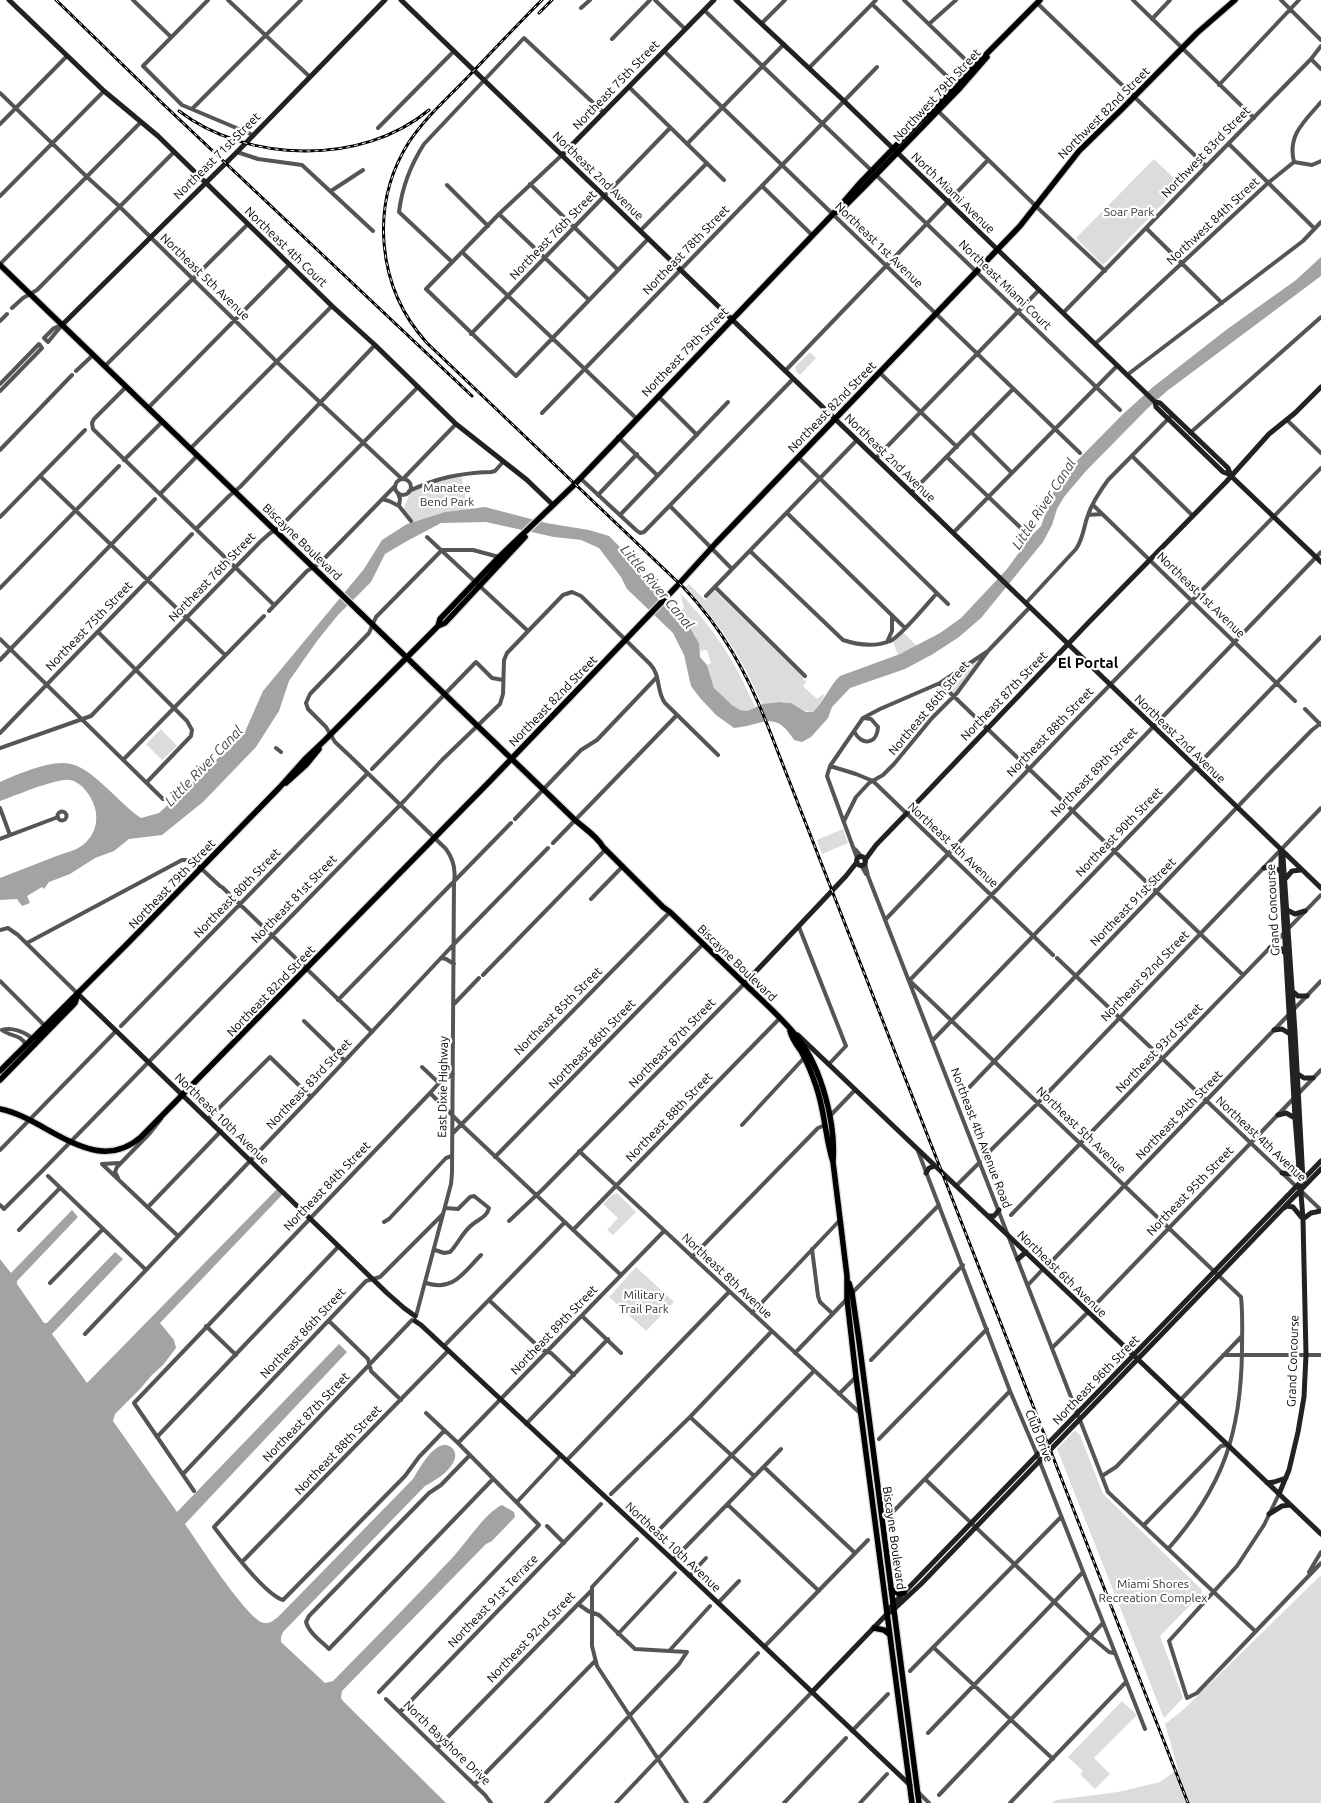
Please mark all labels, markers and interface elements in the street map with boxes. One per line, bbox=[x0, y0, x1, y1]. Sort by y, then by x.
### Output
street label: Northeast 75th Street bbox=[570, 37, 662, 133]
street label: Northwest 79th Street bbox=[890, 46, 984, 144]
street label: Northwest 82nd Street bbox=[1055, 64, 1153, 162]
street label: Northwest 83rd Street bbox=[1159, 103, 1253, 201]
street label: Northeast 71st Street bbox=[171, 110, 263, 202]
street label: Northeast 2nd Avenue bbox=[549, 129, 647, 223]
street label: North Miami Avenue bbox=[908, 149, 998, 237]
street label: Northwest 84th Street bbox=[1164, 174, 1262, 268]
street label: Northeast 76th Street bbox=[507, 187, 599, 283]
street label: Northeast 1st Avenue bbox=[832, 199, 926, 291]
street label: Northeast 78th Street bbox=[640, 202, 732, 298]
street label: Northeast 4th Court bbox=[242, 204, 330, 290]
park label: Soar Park bbox=[1104, 205, 1154, 219]
street label: Northeast 5th Avenue bbox=[157, 231, 253, 323]
street label: Northeast Miami Court bbox=[956, 237, 1054, 333]
street label: Northeast 79th Street bbox=[639, 304, 731, 400]
street label: Northeast 82nd Street bbox=[785, 359, 879, 455]
street label: Northeast 2nd Avenue bbox=[841, 411, 939, 505]
water label: Little River Canal bbox=[1008, 455, 1080, 553]
park label: Manatee Bend Park bbox=[420, 481, 474, 509]
street label: Biscayne Boulevard bbox=[259, 501, 345, 583]
street label: Northeast 76th Street bbox=[166, 529, 258, 625]
water label: Little River Canal bbox=[617, 541, 697, 633]
street label: Northeast 1st Avenue bbox=[1154, 549, 1248, 641]
street label: Northeast 75th Street bbox=[43, 578, 135, 674]
street label: Northeast 87th Street bbox=[958, 648, 1050, 744]
street label: Northeast 82nd Street bbox=[506, 653, 600, 749]
district label: El Portal bbox=[1058, 654, 1118, 672]
street label: Northeast 86th Street bbox=[885, 658, 973, 758]
street label: Northeast 88th Street bbox=[1004, 684, 1096, 780]
street label: Northeast 2nd Avenue bbox=[1131, 692, 1229, 786]
water label: Little River Canal bbox=[161, 722, 247, 810]
street label: Northeast 89th Street bbox=[1048, 724, 1140, 820]
street label: Northeast 90th Street bbox=[1073, 784, 1165, 880]
street label: Northeast 4th Avenue bbox=[905, 799, 1001, 891]
street label: Northeast 79th Street bbox=[126, 836, 218, 932]
street label: Northeast 80th Street bbox=[191, 845, 283, 941]
street label: Northeast 81st Street bbox=[248, 852, 340, 946]
street label: Northeast 91st Street bbox=[1087, 855, 1179, 949]
street label: Grand Concourse bbox=[1263, 864, 1283, 956]
street label: Biscayne Boulevard bbox=[694, 922, 780, 1004]
street label: Northeast 92nd Street bbox=[1098, 928, 1192, 1024]
street label: Northeast 82nd Street bbox=[224, 943, 318, 1039]
street label: Northeast 85th Street bbox=[511, 964, 605, 1058]
street label: Northeast 87th Street bbox=[626, 995, 718, 1091]
street label: Northeast 86th Street bbox=[546, 996, 638, 1092]
street label: Northeast 93rd Street bbox=[1113, 1000, 1205, 1096]
street label: Northeast 83rd Street bbox=[263, 1036, 355, 1132]
street label: East Dixie Highway bbox=[435, 1036, 451, 1138]
street label: Northeast 4th Avenue Road bbox=[948, 1066, 1014, 1210]
street label: Northeast 94th Street bbox=[1133, 1067, 1225, 1163]
street label: Northeast 88th Street bbox=[623, 1069, 715, 1165]
street label: Northeast 10th Avenue bbox=[172, 1070, 272, 1168]
street label: Northeast 5th Avenue bbox=[1033, 1084, 1129, 1176]
street label: Northeast 4th Avenue bbox=[1213, 1093, 1309, 1185]
street label: Northeast 84th Street bbox=[281, 1138, 373, 1234]
street label: Northeast 95th Street bbox=[1144, 1143, 1236, 1239]
street label: Northeast 6th Avenue bbox=[1014, 1228, 1110, 1320]
street label: Northeast 8th Avenue bbox=[679, 1230, 775, 1322]
street label: Northeast 89th Street bbox=[508, 1282, 600, 1378]
street label: Northeast 86th Street bbox=[257, 1285, 349, 1381]
park label: Military Trail Park bbox=[619, 1288, 669, 1316]
street label: Grand Concourse bbox=[1284, 1315, 1302, 1407]
street label: Northeast 96th Street bbox=[1050, 1332, 1142, 1428]
street label: Northeast 87th Street bbox=[260, 1369, 352, 1465]
street label: Northeast 88th Street bbox=[292, 1402, 384, 1498]
street label: Club Drive bbox=[1022, 1408, 1056, 1464]
street label: Biscayne Boulevard bbox=[880, 1485, 908, 1591]
street label: Northeast 10th Avenue bbox=[622, 1499, 724, 1595]
street label: Northeast 91st Terrace bbox=[445, 1552, 541, 1650]
park label: Miami Shores Recreation Complex bbox=[1099, 1577, 1207, 1605]
street label: Northeast 92nd Street bbox=[484, 1589, 578, 1685]
street label: North Bayshore Drive bbox=[401, 1698, 493, 1788]

